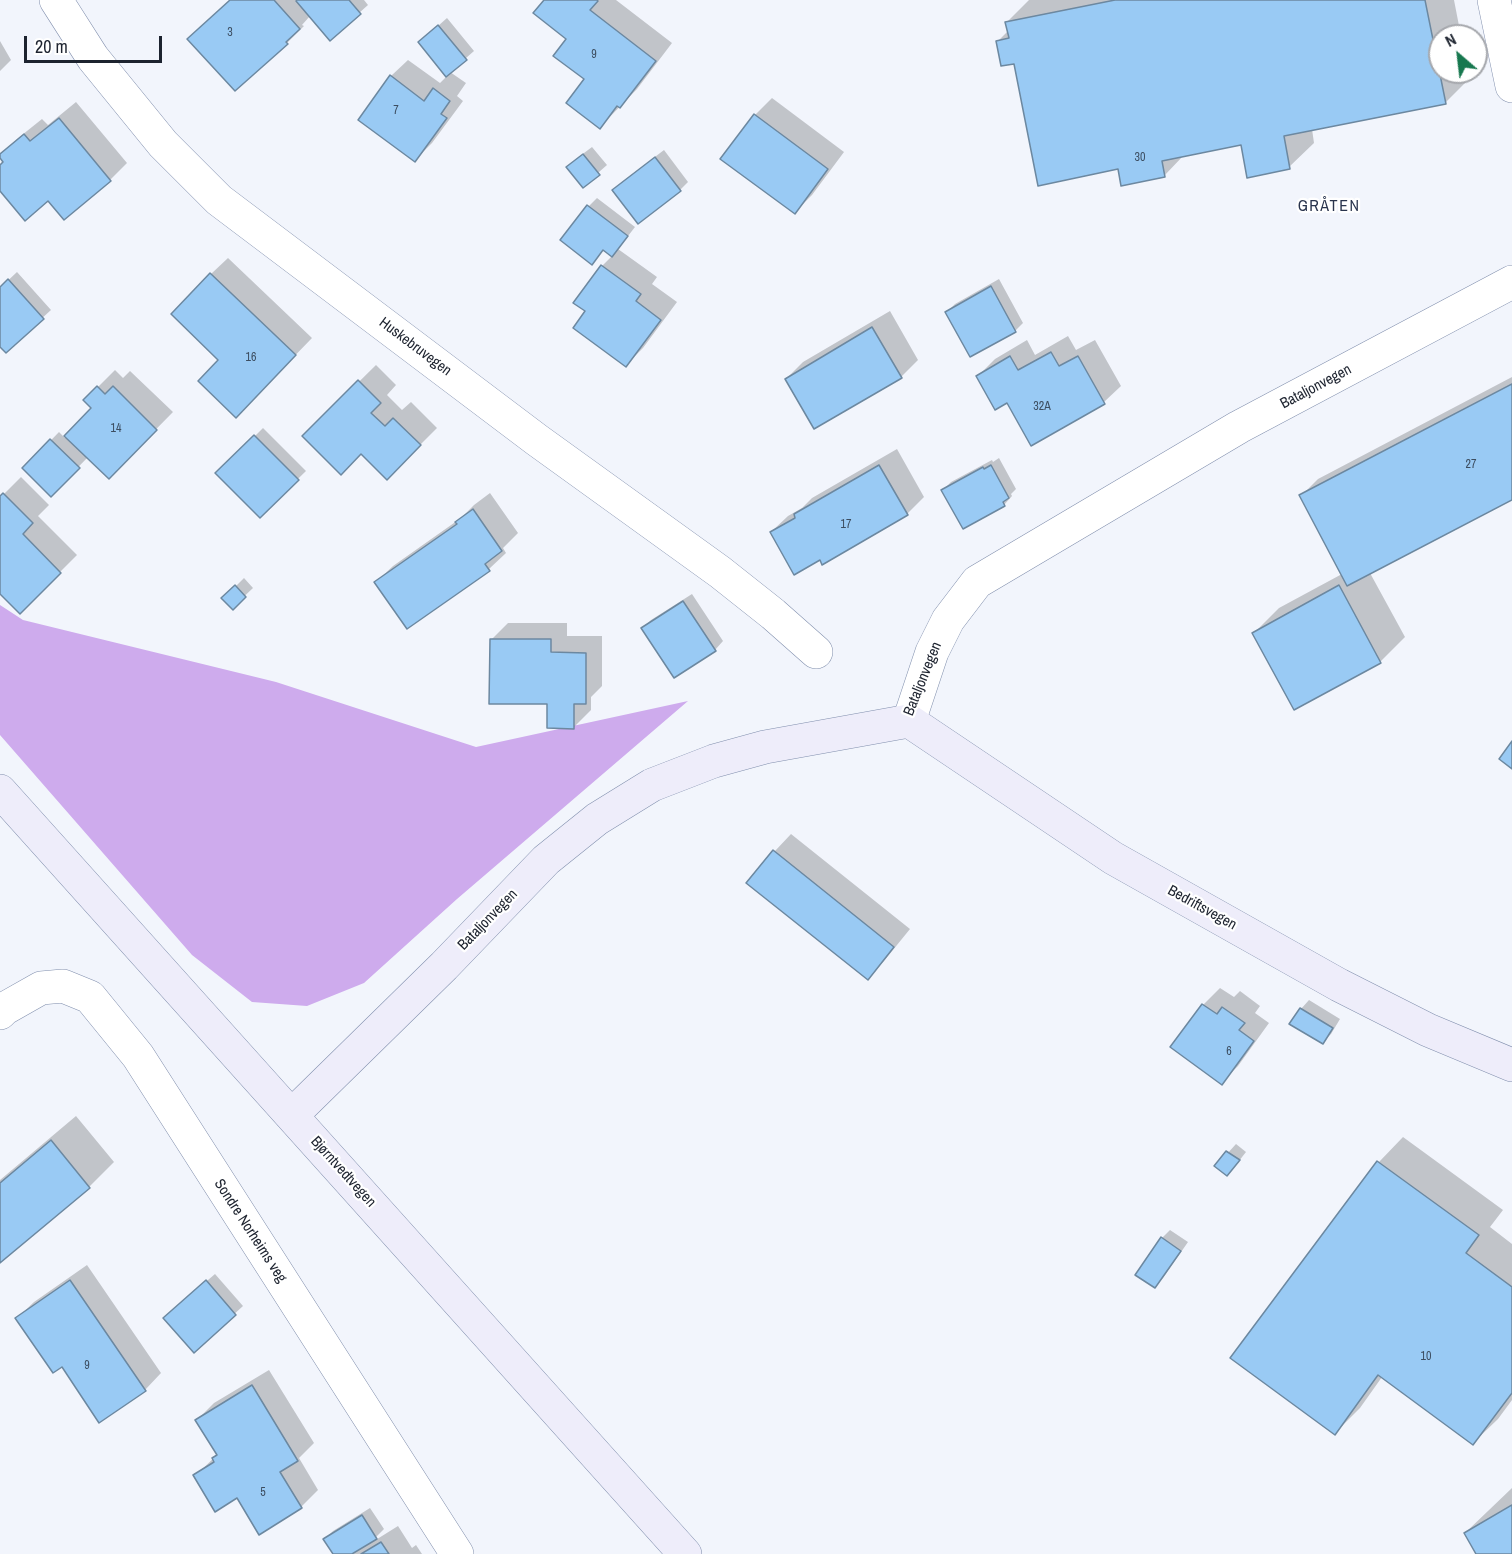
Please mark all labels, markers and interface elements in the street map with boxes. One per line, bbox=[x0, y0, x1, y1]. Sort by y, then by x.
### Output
scale bar bbox=[27, 24, 165, 62]
north arrow bbox=[1428, 24, 1488, 84]
house number: 3 bbox=[227, 26, 233, 40]
text: N bbox=[1441, 28, 1460, 52]
text: 20 m bbox=[35, 34, 68, 59]
house number: 9 bbox=[591, 48, 597, 62]
house number: 7 bbox=[393, 104, 399, 118]
house number: 30 bbox=[1135, 151, 1145, 165]
district label: GRÅTEN bbox=[1298, 197, 1360, 217]
street label: Huskebruvegen bbox=[375, 314, 455, 380]
house number: 16 bbox=[246, 351, 256, 365]
street label: Bataljonvegen bbox=[1277, 361, 1355, 413]
house number: 32A bbox=[1033, 400, 1051, 414]
house number: 14 bbox=[111, 422, 121, 436]
house number: 27 bbox=[1466, 458, 1476, 472]
house number: 17 bbox=[841, 518, 851, 532]
street label: Bataljonvegen bbox=[900, 639, 946, 719]
street label: Bedriftsvegen bbox=[1164, 882, 1240, 934]
street label: Bataljonvegen bbox=[454, 886, 522, 954]
house number: 6 bbox=[1226, 1045, 1232, 1059]
street label: Bjørntvedtvegen bbox=[307, 1133, 379, 1211]
street label: Sondre Norheims veg bbox=[210, 1176, 290, 1286]
house number: 10 bbox=[1421, 1350, 1431, 1364]
house number: 9 bbox=[84, 1359, 90, 1373]
house number: 5 bbox=[260, 1486, 266, 1500]

